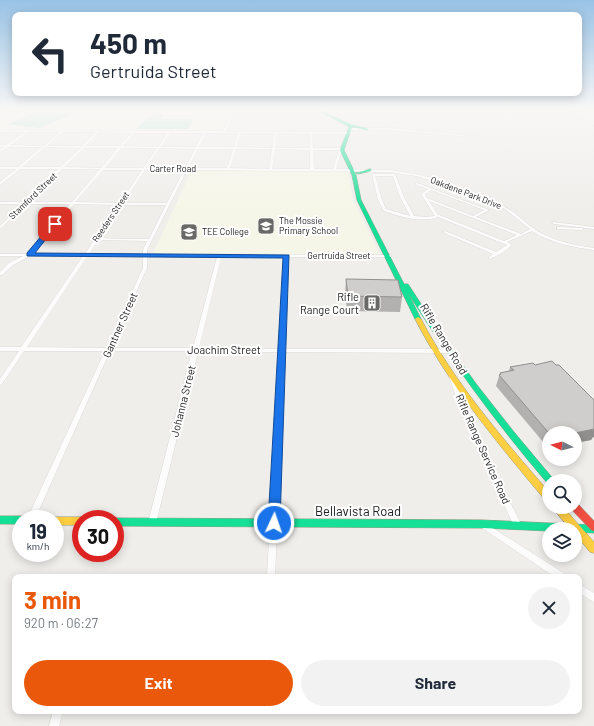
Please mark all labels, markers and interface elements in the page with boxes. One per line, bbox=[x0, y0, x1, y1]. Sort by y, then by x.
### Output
text: 450 m bbox=[90, 26, 167, 60]
icon: left bbox=[24, 28, 76, 80]
text: Gertruida Street bbox=[90, 60, 217, 82]
street label: Carter Road bbox=[150, 163, 196, 174]
street label: Stamford Street bbox=[6, 170, 59, 221]
street label: Oakdene Park Drive bbox=[429, 174, 503, 211]
street label: Reeders Street bbox=[90, 189, 132, 244]
pin bbox=[38, 207, 72, 241]
icon: arrive bbox=[44, 213, 66, 235]
place label: The Mossie Primary School bbox=[279, 215, 338, 236]
school or university icon: The Mossie Primary School bbox=[256, 216, 276, 236]
school or university icon: TEE College bbox=[179, 222, 199, 242]
place label: TEE College bbox=[202, 226, 249, 237]
street label: Gertruida Street bbox=[307, 250, 371, 261]
street label: Gantner Street bbox=[99, 290, 140, 359]
place label: Rifle Range Court bbox=[300, 290, 359, 316]
building icon: Rifle Range Court bbox=[362, 293, 382, 313]
street label: Rifle Range Road bbox=[418, 301, 471, 377]
street label: Joachim Street bbox=[187, 343, 261, 356]
street label: Johanna Street bbox=[167, 364, 198, 438]
street label: Rifle Range Service Road bbox=[453, 392, 514, 506]
north arrow bbox=[542, 426, 582, 466]
map controls bbox=[542, 426, 582, 562]
button: search bbox=[542, 474, 582, 514]
position arrow bbox=[253, 502, 295, 544]
street label: Bellavista Road bbox=[315, 503, 401, 519]
speed limit sign: 30 bbox=[72, 510, 124, 562]
text: 19 bbox=[29, 519, 47, 543]
button: layers bbox=[542, 522, 582, 562]
text: km/h bbox=[27, 540, 49, 552]
text: 3 min bbox=[24, 585, 81, 614]
button: close bbox=[528, 587, 570, 629]
text: 920 m · 06:27 bbox=[24, 615, 98, 631]
button: Exit bbox=[24, 660, 293, 706]
button: Share bbox=[301, 660, 570, 706]

